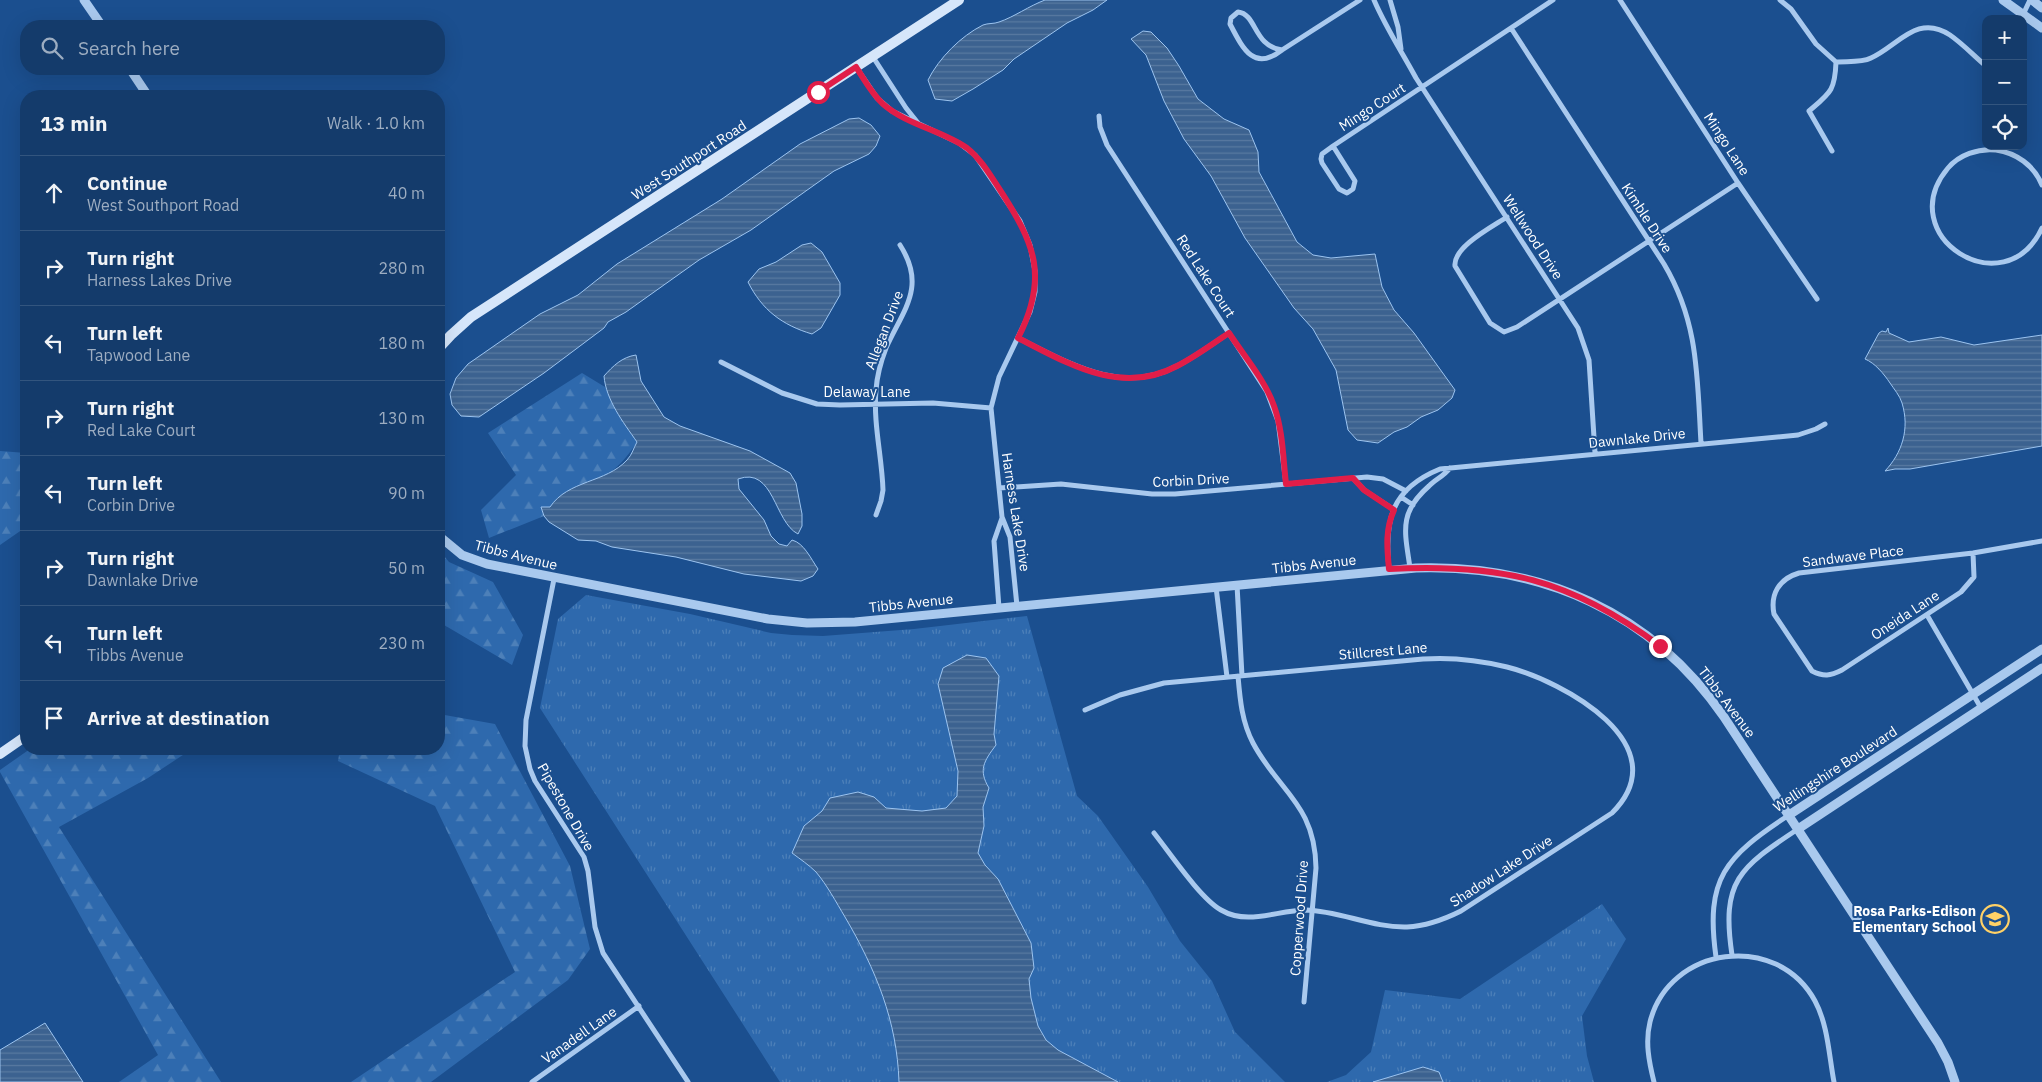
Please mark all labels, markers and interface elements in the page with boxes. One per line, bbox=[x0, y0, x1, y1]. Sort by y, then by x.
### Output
map controls bbox=[1982, 15, 2027, 150]
button: + bbox=[1982, 15, 2027, 60]
search box bbox=[20, 20, 445, 75]
icon: search bbox=[38, 34, 66, 62]
text: Search here bbox=[78, 36, 180, 60]
button: − bbox=[1982, 60, 2027, 105]
street label: Mingo Court bbox=[1335, 79, 1409, 135]
route start bbox=[807, 81, 830, 104]
button: locate bbox=[1982, 105, 2027, 150]
text: 13 min bbox=[40, 109, 107, 137]
street label: Mingo Lane bbox=[1700, 109, 1754, 179]
text: Walk · 1.0 km bbox=[327, 113, 425, 133]
street label: West Southport Road bbox=[628, 116, 750, 204]
text: Continue bbox=[87, 171, 167, 195]
icon: ahead bbox=[40, 179, 68, 207]
street label: Kimble Drive bbox=[1618, 180, 1677, 257]
text: 40 m bbox=[388, 183, 425, 203]
street label: Wellwood Drive bbox=[1499, 191, 1567, 283]
text: West Southport Road bbox=[87, 195, 239, 215]
street label: Red Lake Court bbox=[1173, 231, 1239, 321]
text: Turn right bbox=[87, 246, 174, 270]
icon: right bbox=[40, 254, 68, 282]
text: 280 m bbox=[378, 258, 425, 278]
text: Harness Lakes Drive bbox=[87, 270, 232, 290]
street label: Allegan Drive bbox=[861, 288, 907, 372]
text: Turn left bbox=[87, 321, 163, 345]
icon: left bbox=[40, 329, 68, 357]
text: 180 m bbox=[378, 333, 425, 353]
text: Tapwood Lane bbox=[87, 345, 190, 365]
street label: Delaway Lane bbox=[824, 383, 911, 401]
text: Turn right bbox=[87, 396, 174, 420]
icon: right bbox=[40, 404, 68, 432]
text: 130 m bbox=[378, 408, 425, 428]
text: Red Lake Court bbox=[87, 420, 196, 440]
street label: Dawnlake Drive bbox=[1588, 424, 1687, 452]
street label: Harness Lake Drive bbox=[998, 451, 1034, 573]
street label: Corbin Drive bbox=[1152, 469, 1230, 491]
text: Turn left bbox=[87, 471, 163, 495]
icon: left bbox=[40, 479, 68, 507]
text: 90 m bbox=[388, 483, 425, 503]
text: Corbin Drive bbox=[87, 495, 175, 515]
street label: Tibbs Avenue bbox=[473, 536, 560, 574]
street label: Sandwave Place bbox=[1801, 541, 1905, 571]
text: Turn right bbox=[87, 546, 174, 570]
street label: Tibbs Avenue bbox=[1271, 551, 1357, 577]
icon: right bbox=[40, 554, 68, 582]
text: 50 m bbox=[388, 558, 425, 578]
text: Dawnlake Drive bbox=[87, 570, 198, 590]
street label: Oneida Lane bbox=[1867, 586, 1943, 644]
street label: Tibbs Avenue bbox=[868, 590, 954, 616]
text: Turn left bbox=[87, 621, 163, 645]
icon: left bbox=[40, 629, 68, 657]
text: 230 m bbox=[378, 633, 425, 653]
route end bbox=[1649, 635, 1672, 658]
street label: Stillcrest Lane bbox=[1338, 638, 1428, 664]
text: Tibbs Avenue bbox=[87, 645, 184, 665]
street label: Tibbs Avenue bbox=[1694, 663, 1760, 741]
icon: arrive bbox=[40, 704, 68, 732]
text: Arrive at destination bbox=[87, 706, 270, 730]
street label: Wellingshire Boulevard bbox=[1770, 722, 1900, 816]
street label: Pipestone Drive bbox=[534, 760, 599, 854]
street label: Shadow Lake Drive bbox=[1446, 831, 1556, 911]
street label: Copperwood Drive bbox=[1286, 859, 1312, 976]
place label: Rosa Parks-Edison Elementary School bbox=[1852, 902, 1976, 936]
school or university icon: Rosa Parks-Edison Elementary School bbox=[1980, 904, 2010, 934]
street label: Vanadell Lane bbox=[538, 1002, 620, 1068]

